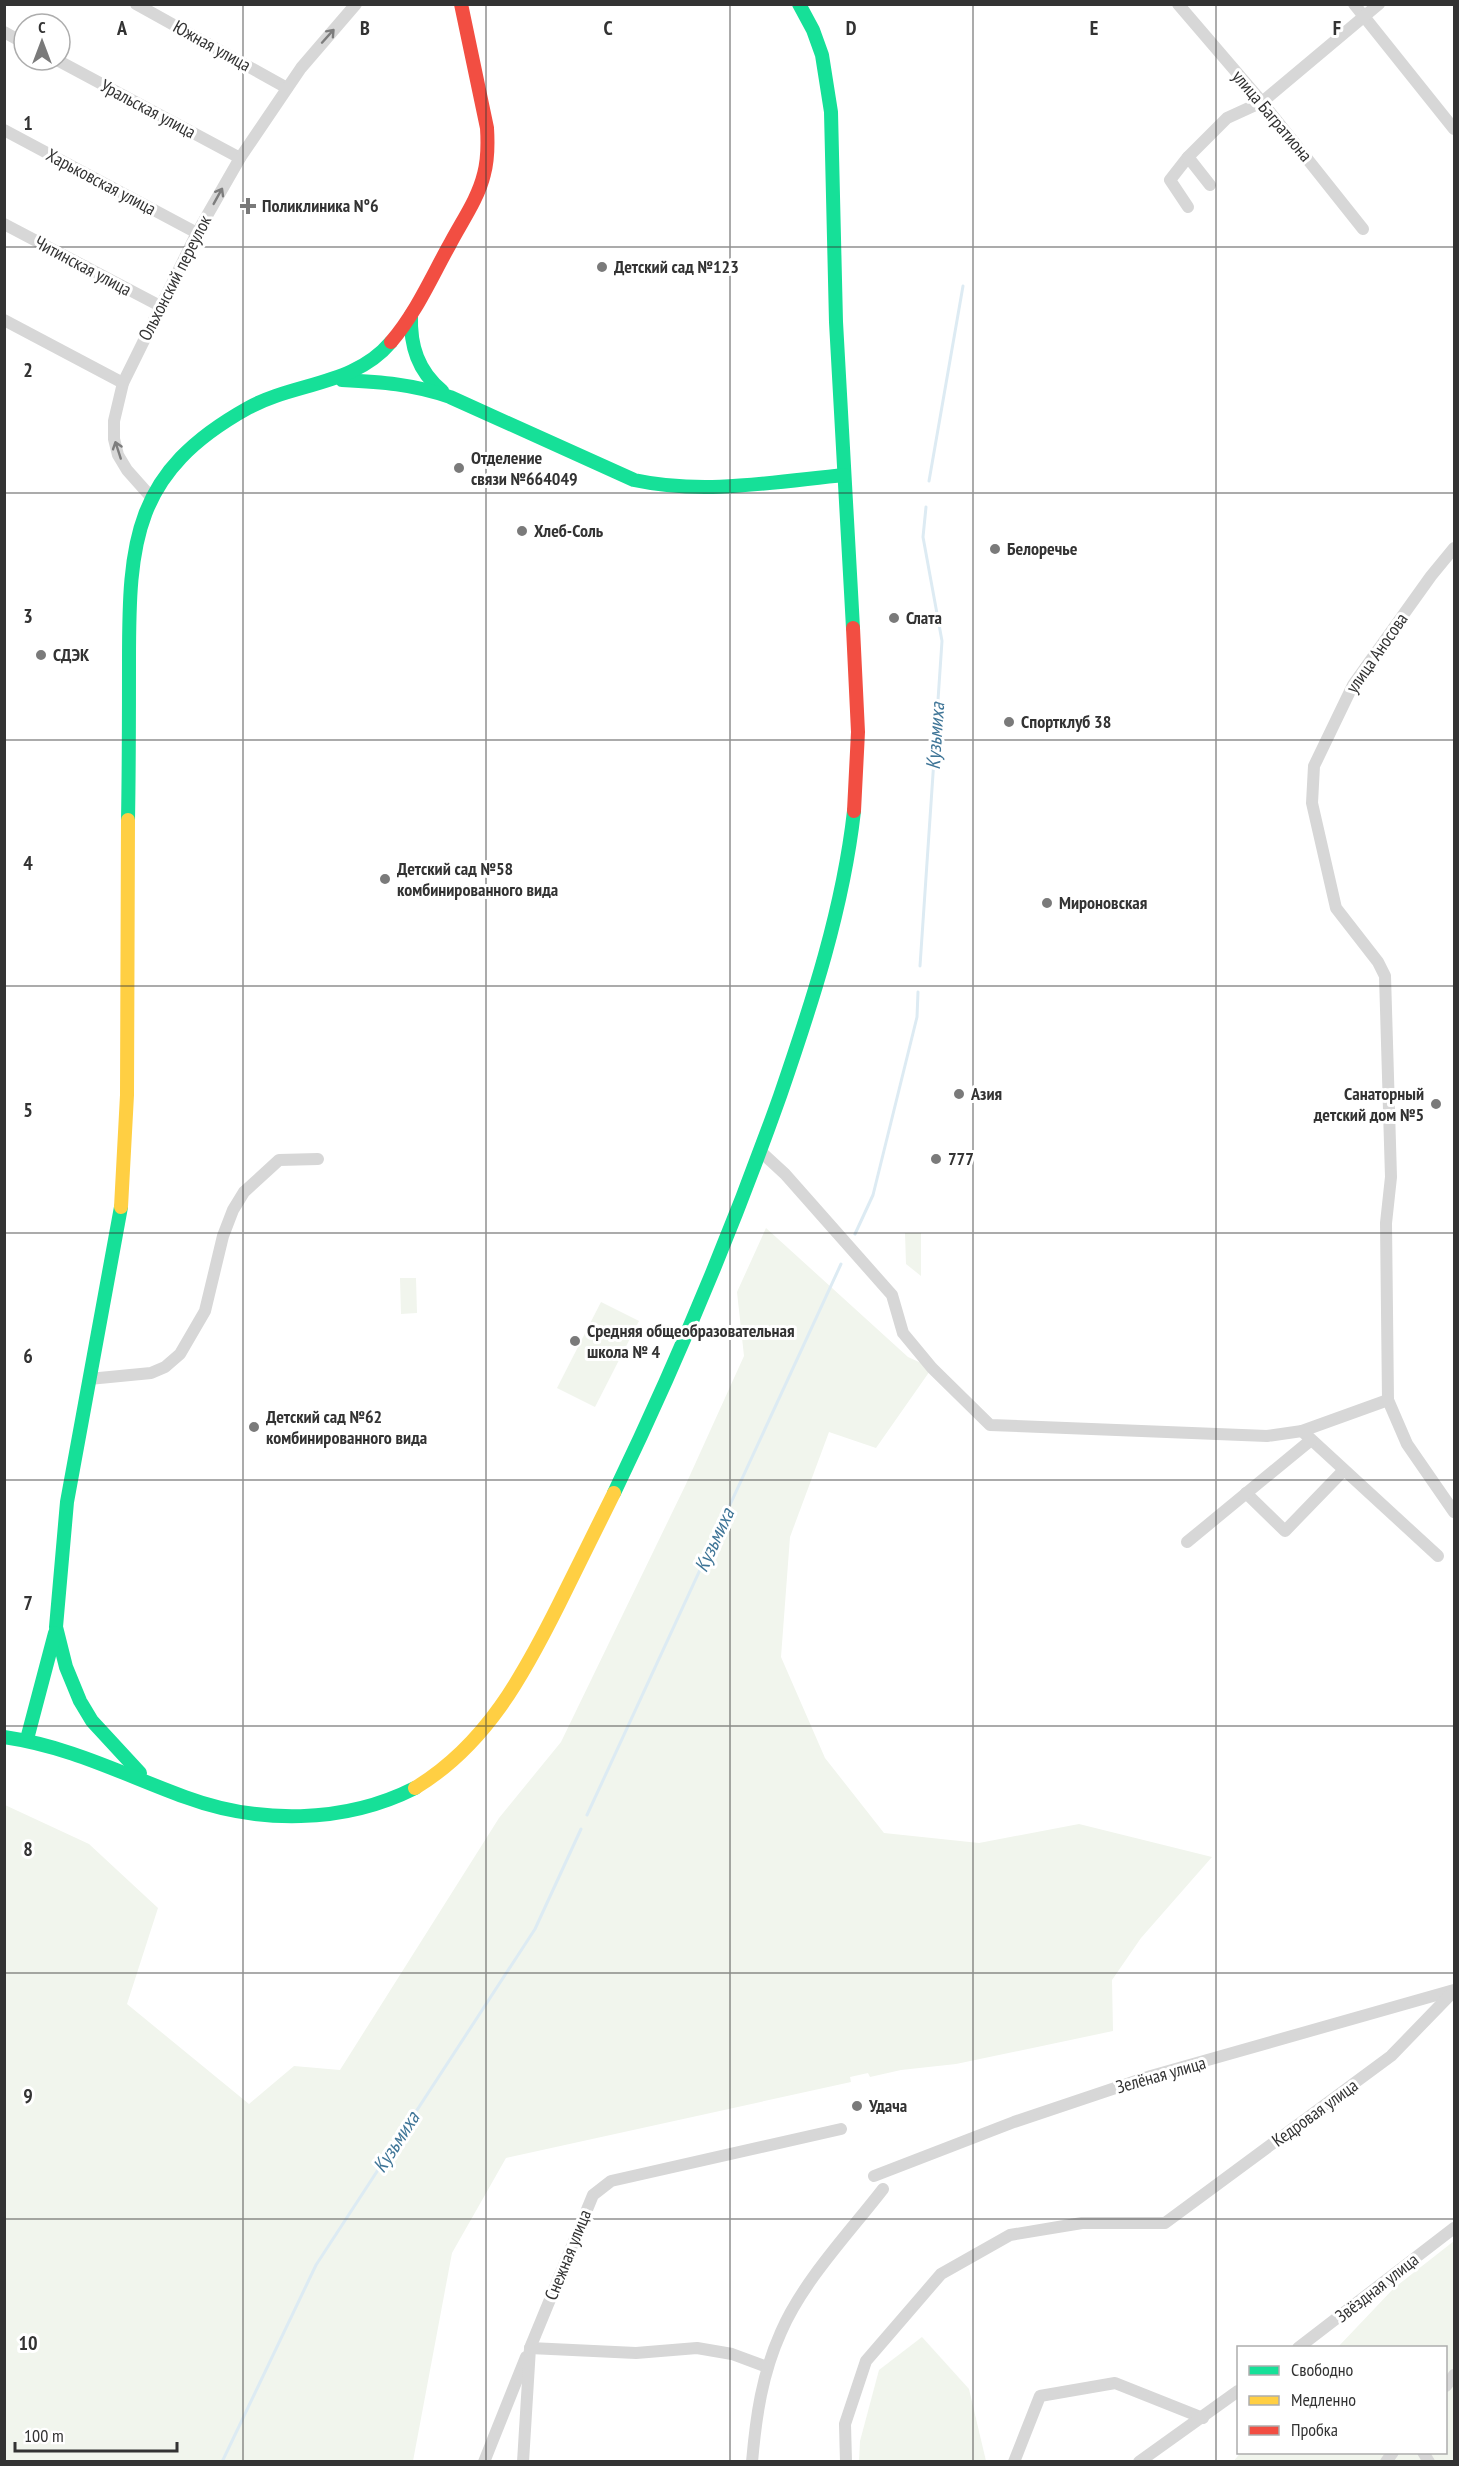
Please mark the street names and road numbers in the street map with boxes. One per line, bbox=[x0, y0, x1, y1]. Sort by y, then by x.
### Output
street label: Южная улица bbox=[169, 15, 255, 76]
street label: улица Багратиона bbox=[1227, 65, 1317, 166]
street label: Уральская улица bbox=[97, 74, 200, 143]
street label: Харьковская улица bbox=[42, 143, 160, 220]
street label: Ольхонский переулок bbox=[133, 211, 216, 344]
street label: Читинская улица bbox=[31, 230, 136, 301]
street label: улица Аносова bbox=[1341, 608, 1413, 697]
street label: Зелёная улица bbox=[1113, 2051, 1208, 2098]
street label: Кедровая улица bbox=[1267, 2074, 1362, 2152]
street label: Снежная улица bbox=[539, 2206, 596, 2303]
street label: Звёздная улица bbox=[1330, 2248, 1423, 2327]

